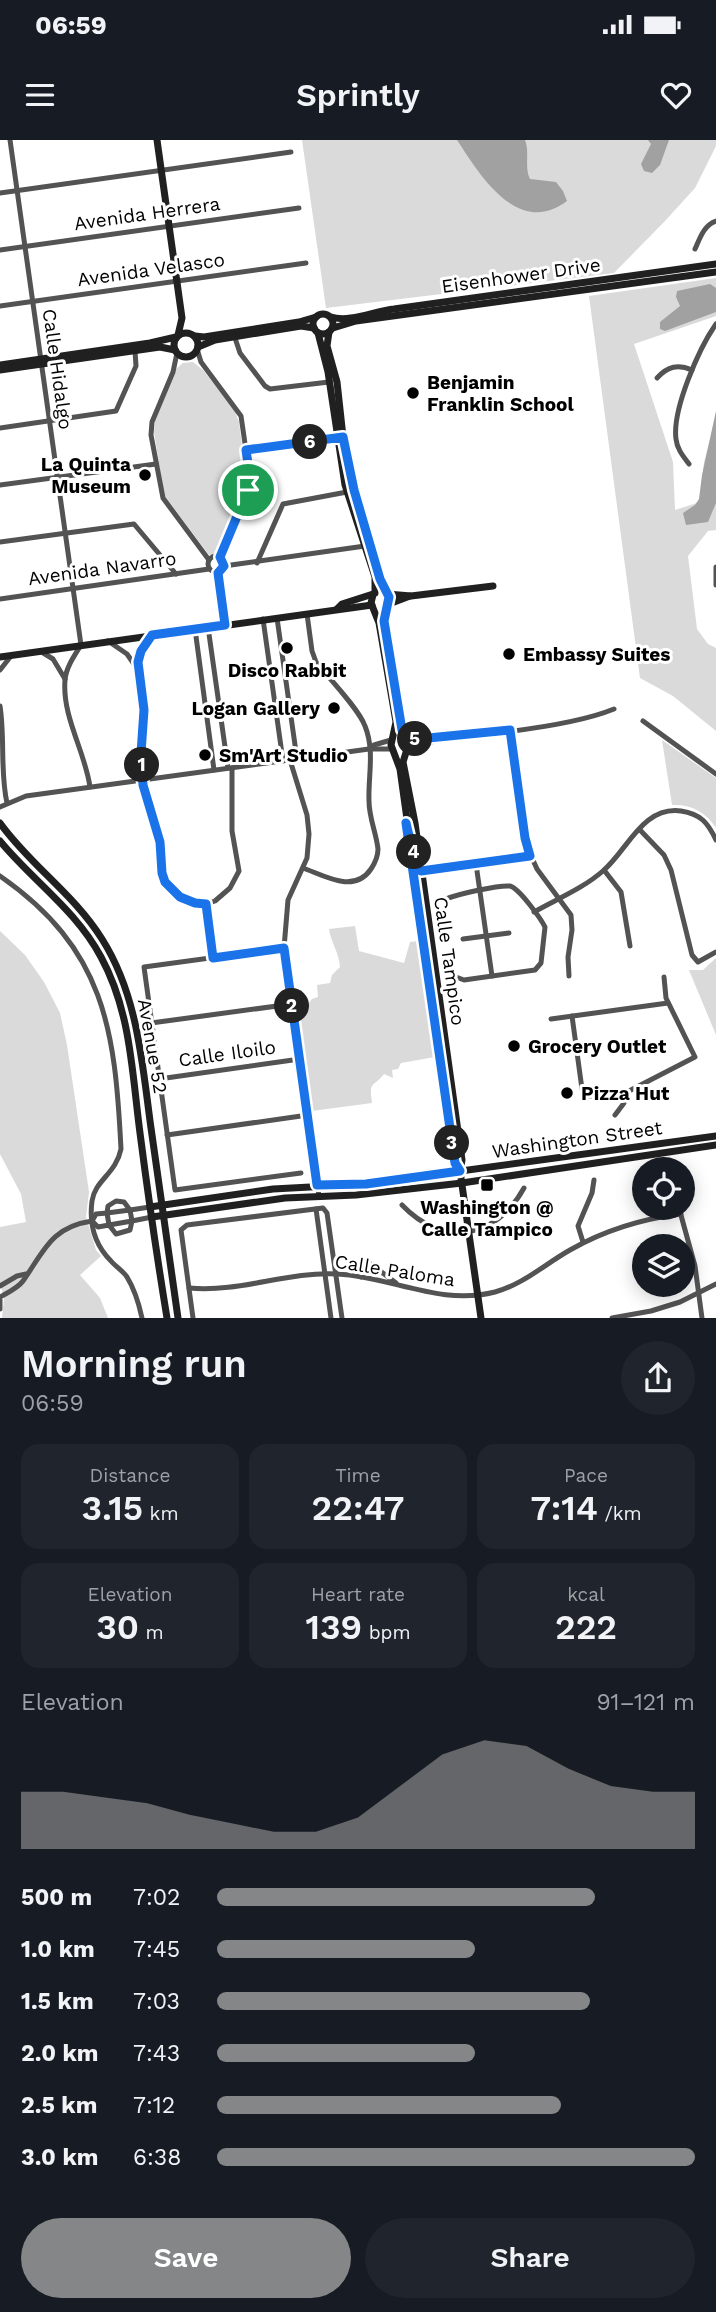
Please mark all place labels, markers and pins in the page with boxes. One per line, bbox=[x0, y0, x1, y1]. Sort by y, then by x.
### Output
place label: Benjamin Franklin School bbox=[427, 371, 575, 416]
marker: Benjamin Franklin School bbox=[405, 385, 421, 401]
pin: 6 bbox=[292, 424, 328, 460]
place label: La Quinta Museum bbox=[41, 453, 131, 498]
pin bbox=[218, 460, 278, 520]
marker: La Quinta Museum bbox=[137, 467, 153, 483]
marker: Disco Rabbit bbox=[279, 640, 295, 656]
place label: Embassy Suites bbox=[523, 643, 670, 666]
marker: Embassy Suites bbox=[501, 646, 517, 662]
place label: Disco Rabbit bbox=[228, 659, 347, 682]
place label: Logan Gallery bbox=[192, 697, 320, 720]
marker: Logan Gallery bbox=[326, 700, 342, 716]
pin: 5 bbox=[398, 722, 432, 756]
place label: Sm'Art Studio bbox=[219, 744, 348, 767]
marker: Sm'Art Studio bbox=[197, 747, 213, 763]
pin: 1 bbox=[124, 748, 160, 782]
pin: 4 bbox=[396, 834, 432, 870]
pin: 2 bbox=[274, 988, 310, 1024]
place label: Grocery Outlet bbox=[528, 1035, 667, 1058]
marker: Grocery Outlet bbox=[506, 1038, 522, 1054]
place label: Pizza Hut bbox=[581, 1082, 670, 1105]
marker: Pizza Hut bbox=[559, 1085, 575, 1101]
pin: 3 bbox=[434, 1126, 470, 1160]
marker: Washington @ Calle Tampico bbox=[479, 1177, 495, 1193]
place label: Washington @ Calle Tampico bbox=[420, 1196, 554, 1241]

